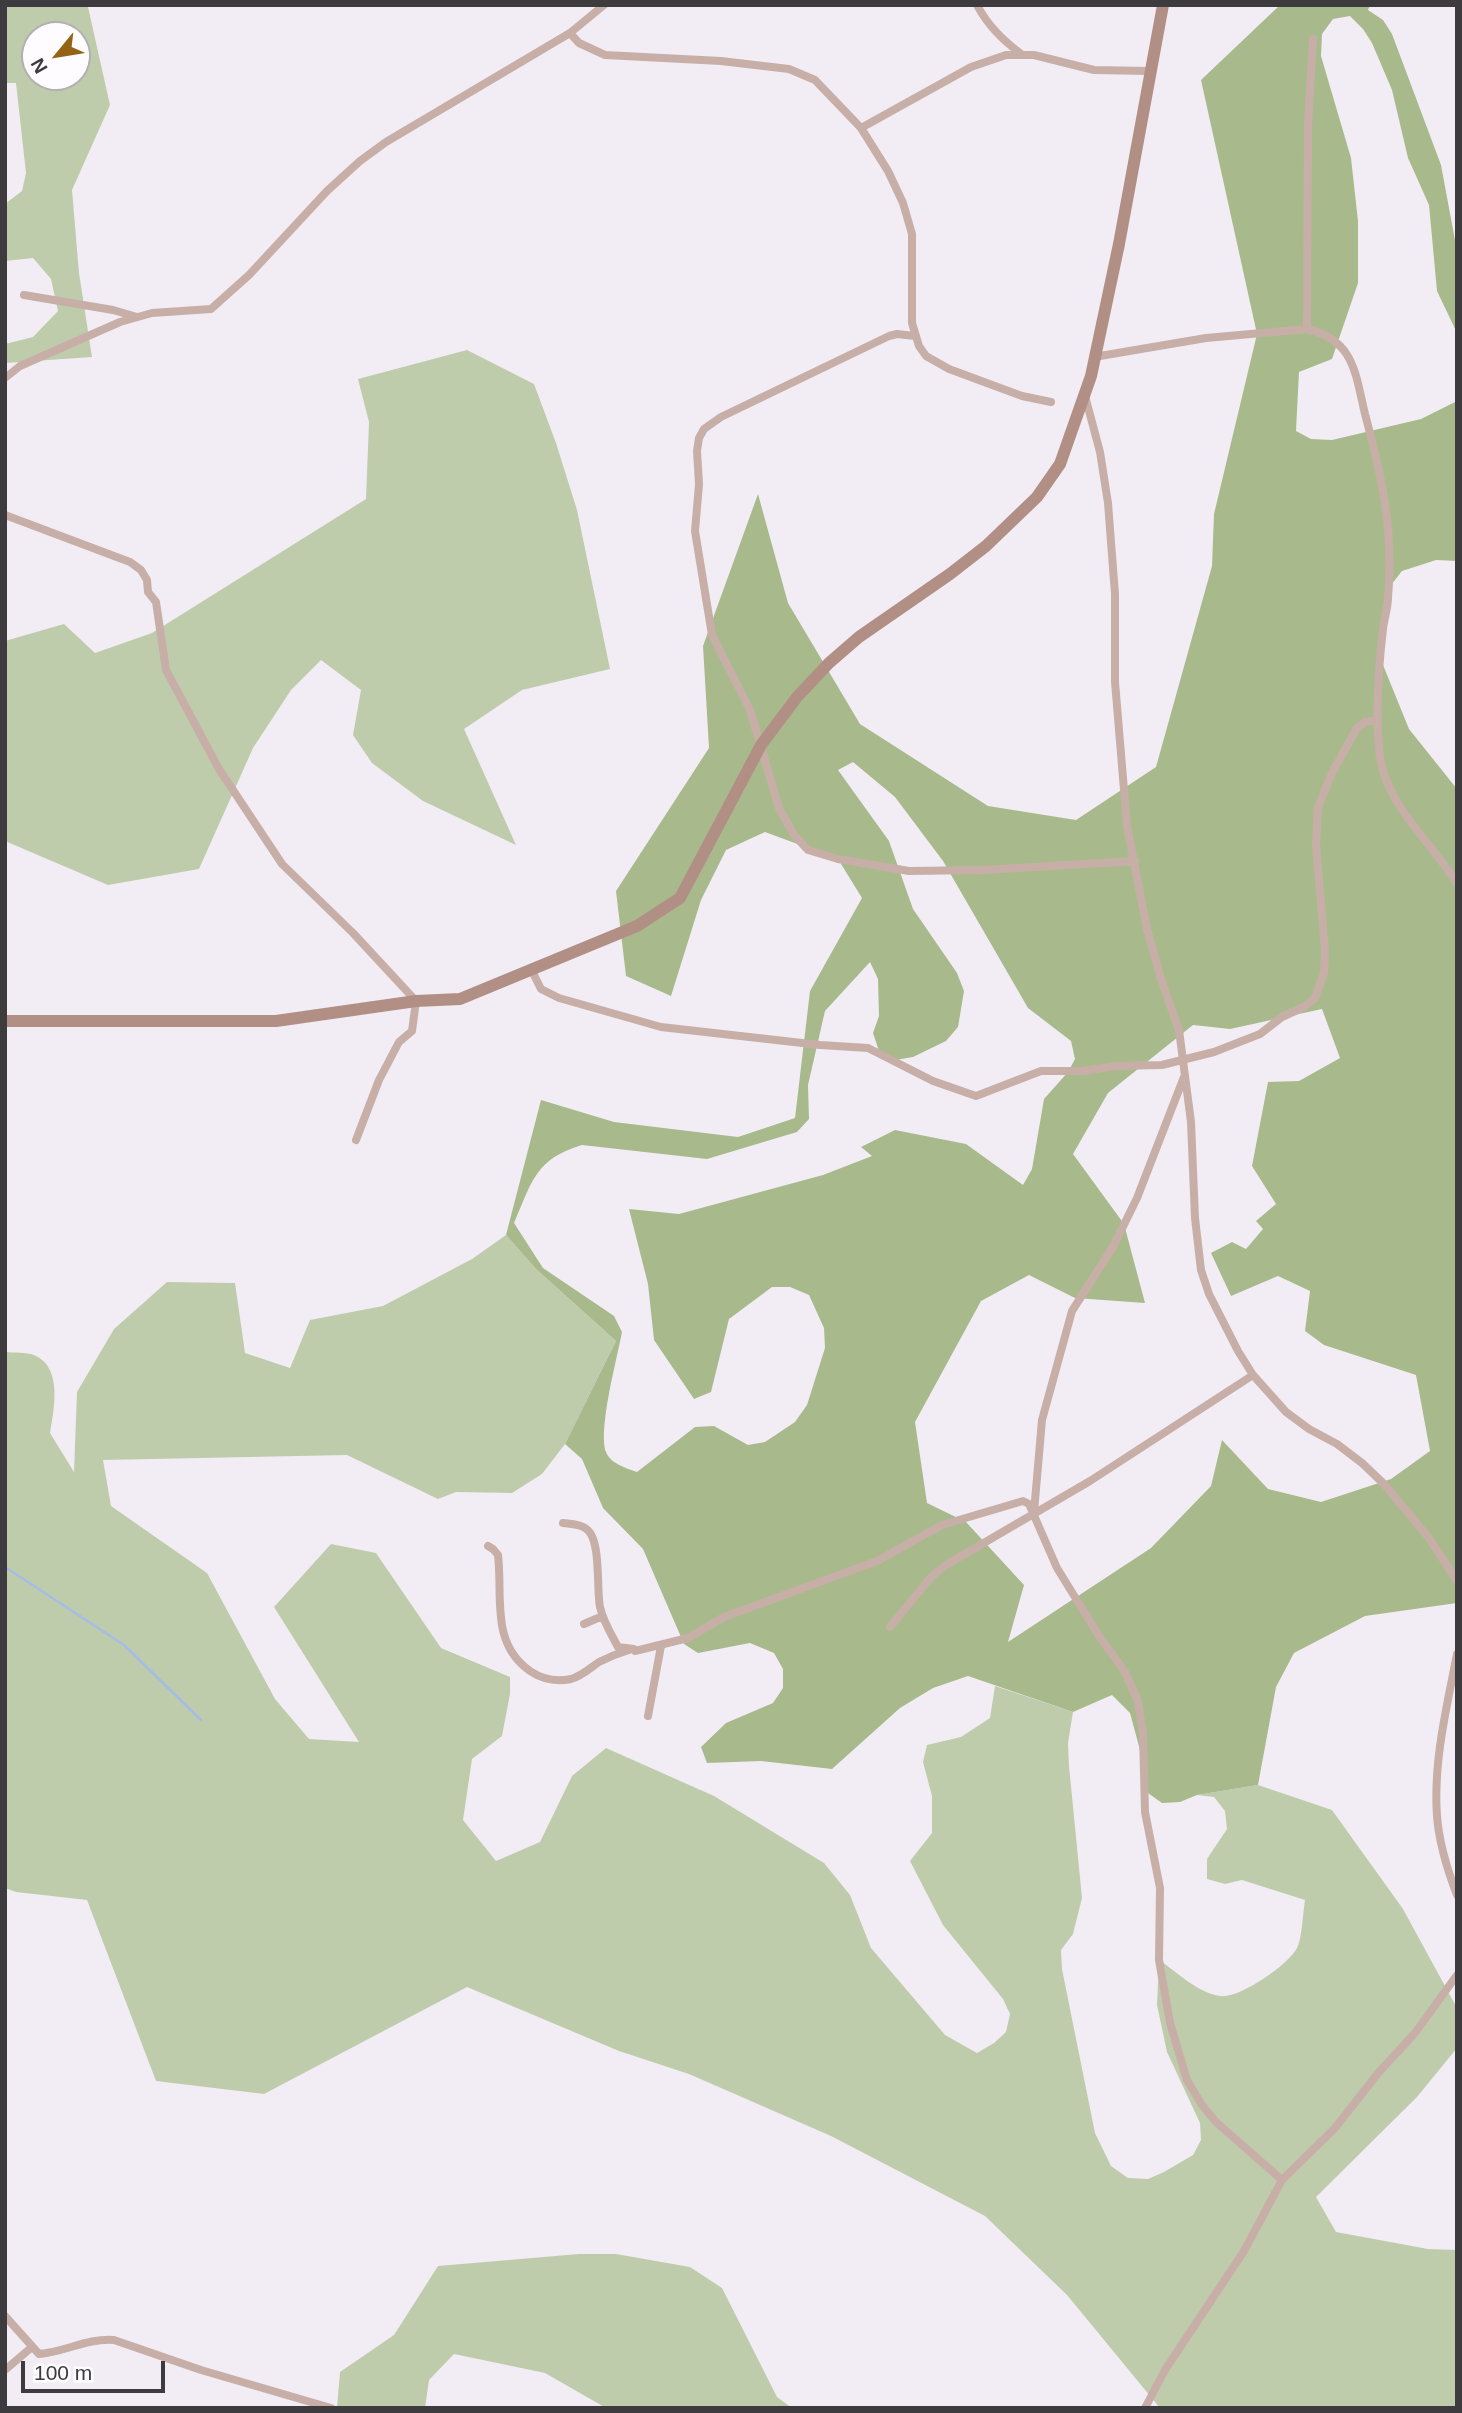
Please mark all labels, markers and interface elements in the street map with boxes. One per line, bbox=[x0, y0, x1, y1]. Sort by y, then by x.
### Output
north arrow bbox=[21, 21, 91, 91]
text: N bbox=[27, 55, 52, 77]
scale bar bbox=[24, 2346, 168, 2390]
text: 100 m bbox=[34, 2361, 92, 2384]

